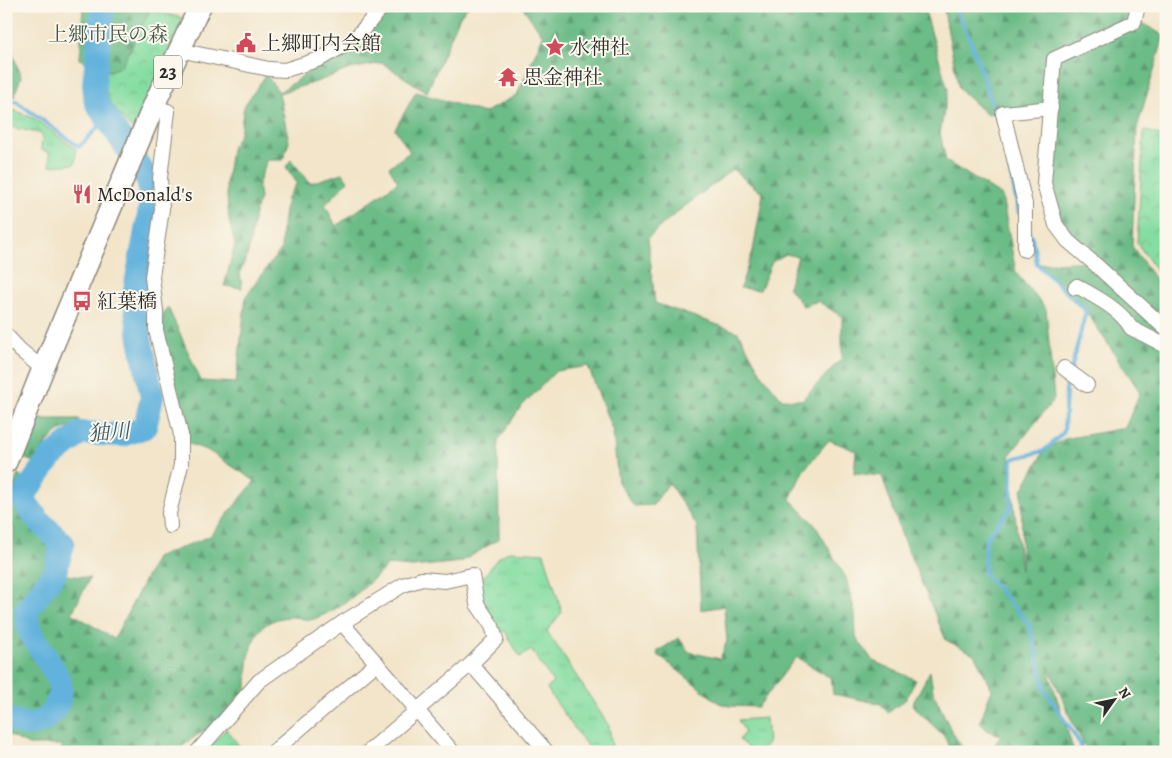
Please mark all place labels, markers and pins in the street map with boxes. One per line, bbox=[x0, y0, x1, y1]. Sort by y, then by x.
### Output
place label: 上郷町内会館 bbox=[261, 30, 381, 57]
public building icon: 上郷町内会館 bbox=[235, 32, 257, 54]
place label: 水神社 bbox=[570, 34, 630, 61]
place icon: 水神社 bbox=[544, 36, 566, 58]
place label: 思金神社 bbox=[523, 64, 603, 91]
temple icon: 思金神社 bbox=[497, 66, 519, 88]
place label: McDonald's bbox=[97, 181, 193, 208]
restaurant icon: McDonald's bbox=[71, 183, 93, 205]
place label: 紅葉橋 bbox=[97, 288, 157, 315]
bus stop icon: 紅葉橋 bbox=[71, 290, 93, 312]

